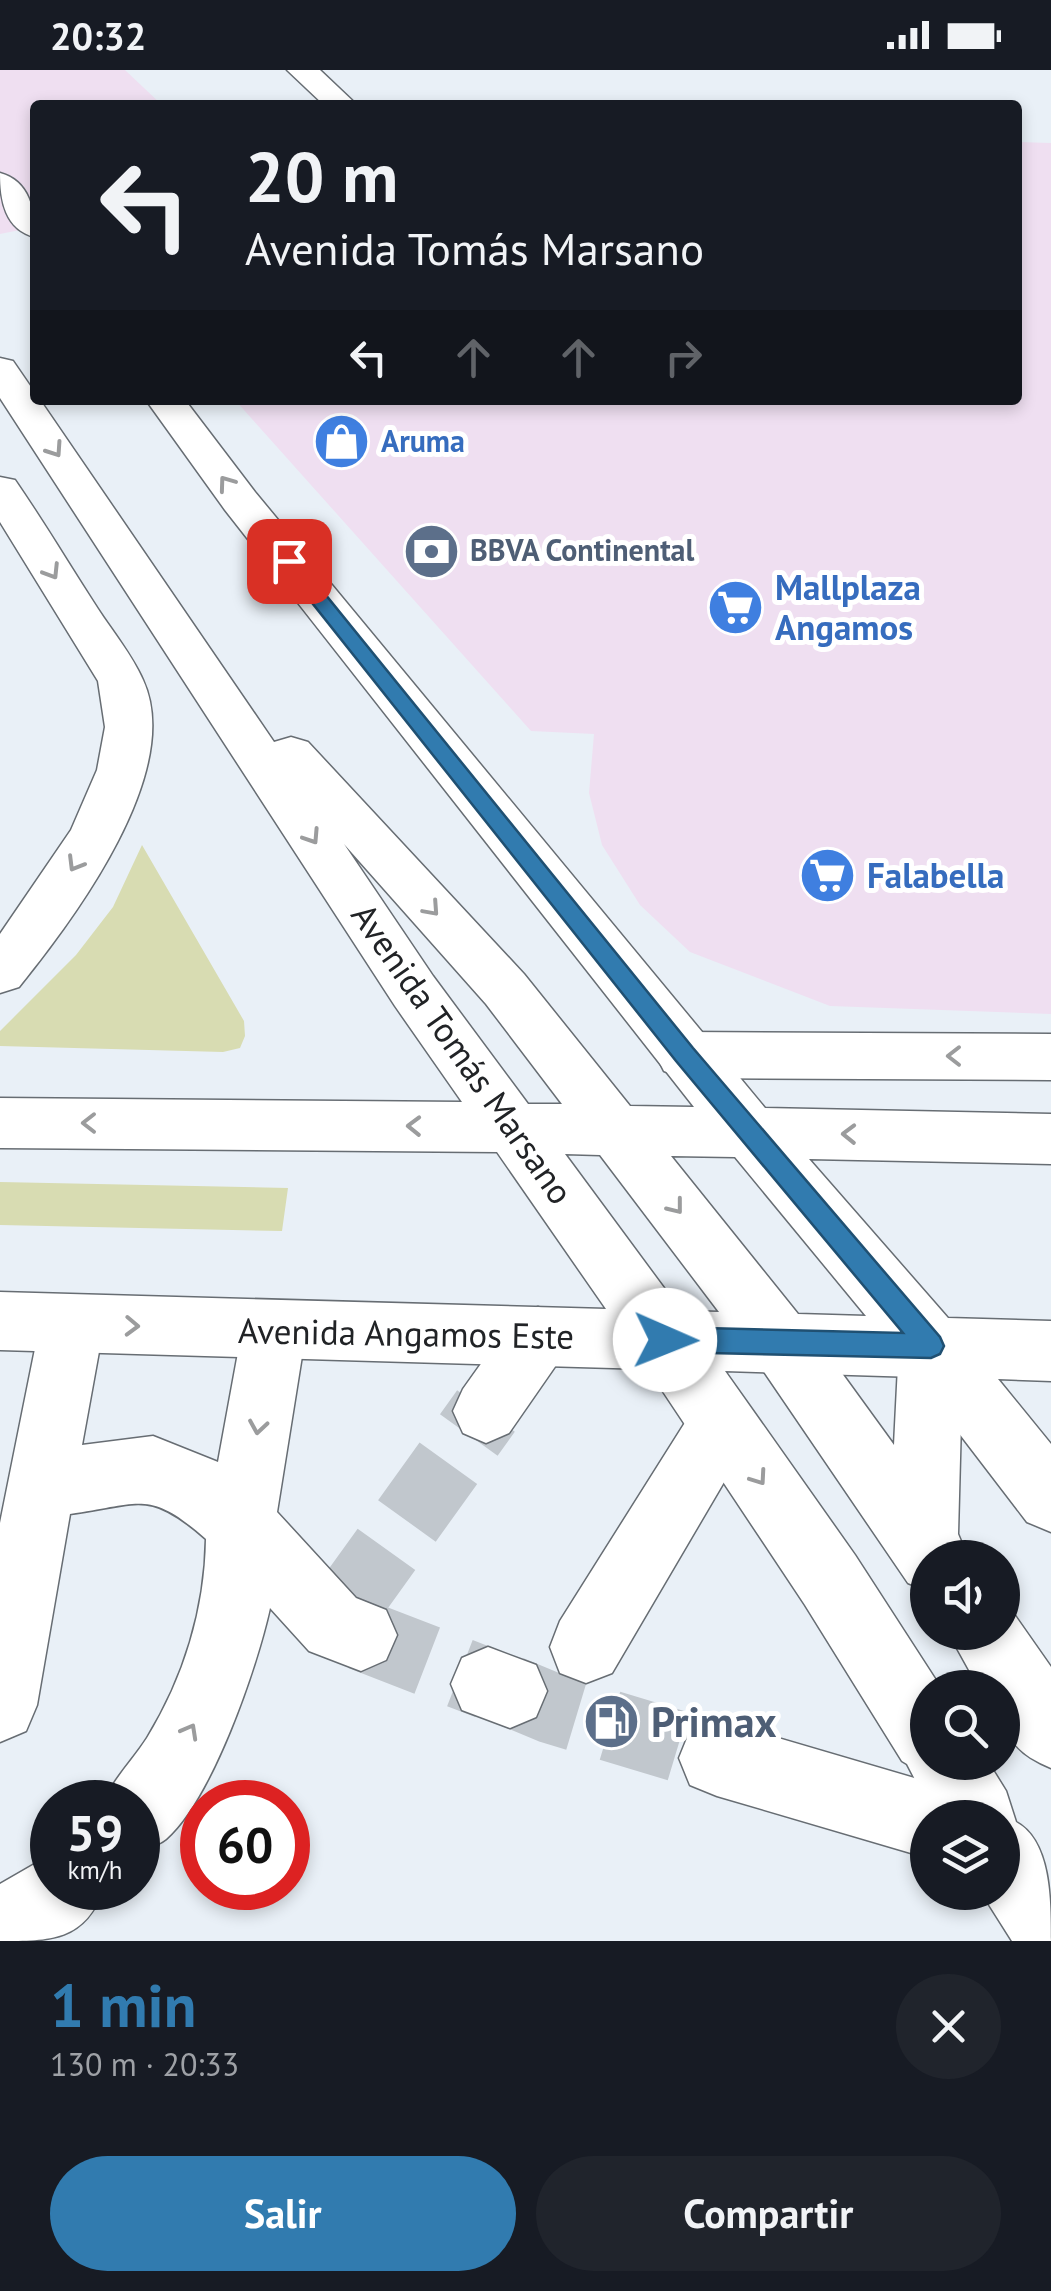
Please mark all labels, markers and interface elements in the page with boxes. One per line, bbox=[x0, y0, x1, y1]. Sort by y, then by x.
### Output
text: 20:32 bbox=[50, 11, 146, 60]
text: 20 m bbox=[245, 131, 398, 221]
icon: left bbox=[80, 140, 210, 270]
text: Avenida Tomás Marsano bbox=[245, 219, 704, 277]
icon: left bbox=[341, 330, 396, 385]
icon: ahead bbox=[446, 330, 501, 385]
icon: ahead bbox=[551, 330, 606, 385]
icon: right bbox=[656, 330, 711, 385]
shop icon: Aruma bbox=[312, 412, 372, 472]
place label: Aruma bbox=[381, 421, 465, 460]
one-way arrow bbox=[43, 438, 61, 457]
one-way arrow bbox=[220, 475, 239, 494]
pin bbox=[247, 519, 332, 604]
bank icon: BBVA Continental bbox=[401, 521, 461, 581]
place label: BBVA Continental bbox=[470, 530, 694, 569]
icon: arrive bbox=[262, 534, 317, 589]
one-way arrow bbox=[40, 561, 59, 579]
place label: Mallplaza Angamos bbox=[775, 564, 921, 650]
supermarket icon: Mallplaza Angamos bbox=[706, 578, 766, 638]
one-way arrow bbox=[300, 826, 319, 844]
supermarket icon: Falabella bbox=[798, 846, 858, 906]
place label: Falabella bbox=[867, 852, 1004, 898]
one-way arrow bbox=[68, 853, 87, 871]
street label: Avenida Tomás Marsano bbox=[342, 894, 584, 1213]
one-way arrow bbox=[420, 897, 438, 916]
one-way arrow bbox=[945, 1045, 960, 1067]
one-way arrow bbox=[80, 1112, 96, 1134]
one-way arrow bbox=[405, 1116, 421, 1137]
one-way arrow bbox=[840, 1123, 856, 1144]
one-way arrow bbox=[664, 1196, 682, 1214]
position arrow bbox=[613, 1288, 717, 1392]
street label: Avenida Angamos Este bbox=[238, 1307, 575, 1359]
one-way arrow bbox=[125, 1316, 141, 1337]
one-way arrow bbox=[248, 1418, 269, 1435]
one-way arrow bbox=[747, 1467, 765, 1486]
map controls bbox=[910, 1540, 1020, 1910]
button: sound bbox=[910, 1540, 1020, 1650]
button: search bbox=[910, 1670, 1020, 1780]
fuel station icon: Primax bbox=[582, 1692, 642, 1752]
place label: Primax bbox=[651, 1694, 777, 1749]
one-way arrow bbox=[177, 1724, 197, 1742]
speed limit sign: 60 bbox=[180, 1780, 310, 1910]
text: 59 bbox=[67, 1800, 123, 1865]
button: layers bbox=[910, 1800, 1020, 1910]
text: km/h bbox=[68, 1854, 122, 1886]
text: 1 min bbox=[50, 1966, 196, 2044]
button: close bbox=[896, 1974, 1001, 2079]
text: 130 m · 20:33 bbox=[50, 2043, 239, 2085]
button: Salir bbox=[50, 2156, 516, 2271]
button: Compartir bbox=[536, 2156, 1001, 2271]

